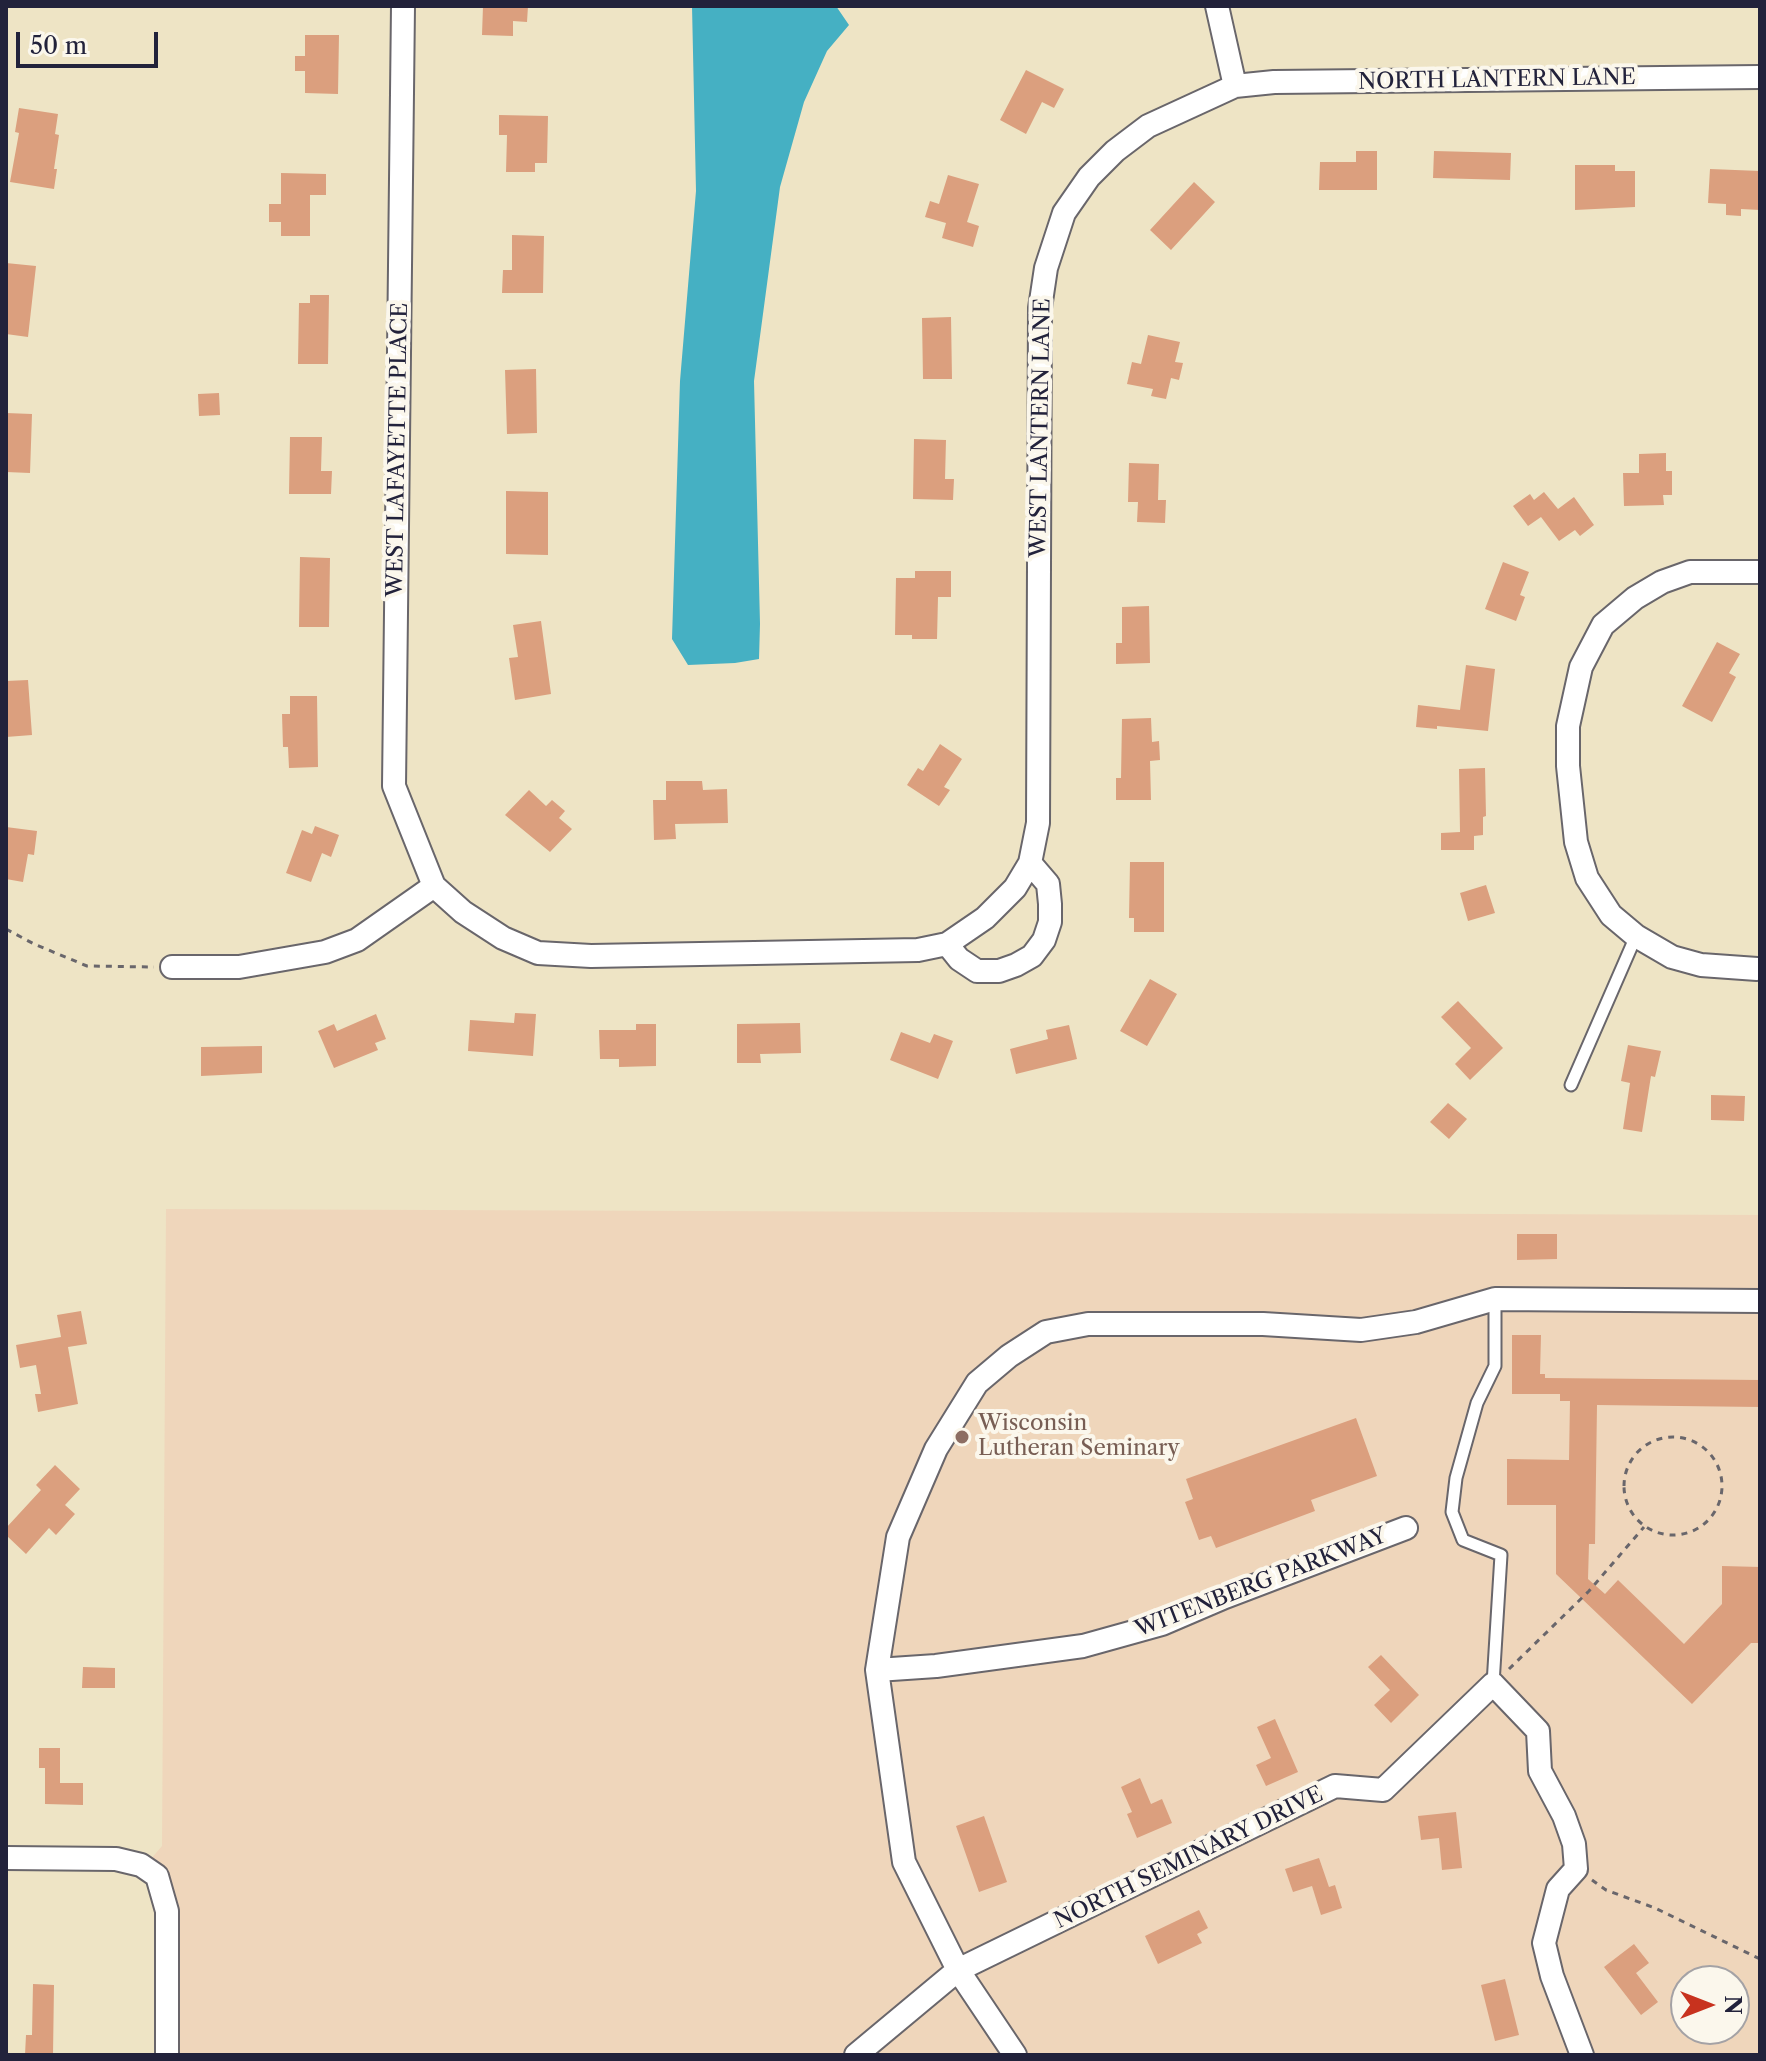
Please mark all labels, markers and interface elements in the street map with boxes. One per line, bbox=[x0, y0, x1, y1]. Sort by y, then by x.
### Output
scale bar bbox=[20, 16, 162, 66]
text: 50 m bbox=[30, 31, 87, 60]
street label: NORTH LANTERN LANE bbox=[1358, 64, 1636, 96]
street label: WEST LANTERN LANE bbox=[1026, 298, 1056, 558]
street label: WEST LAFAYETTE PLACE bbox=[382, 303, 414, 597]
place label: Wisconsin Lutheran Seminary bbox=[978, 1411, 1180, 1462]
marker: Wisconsin Lutheran Seminary bbox=[953, 1428, 971, 1446]
street label: WITENBERG PARKWAY bbox=[1131, 1523, 1391, 1643]
street label: NORTH SEMINARY DRIVE bbox=[1050, 1781, 1328, 1935]
north arrow bbox=[1670, 1965, 1750, 2045]
text: N bbox=[1719, 1995, 1746, 2015]

